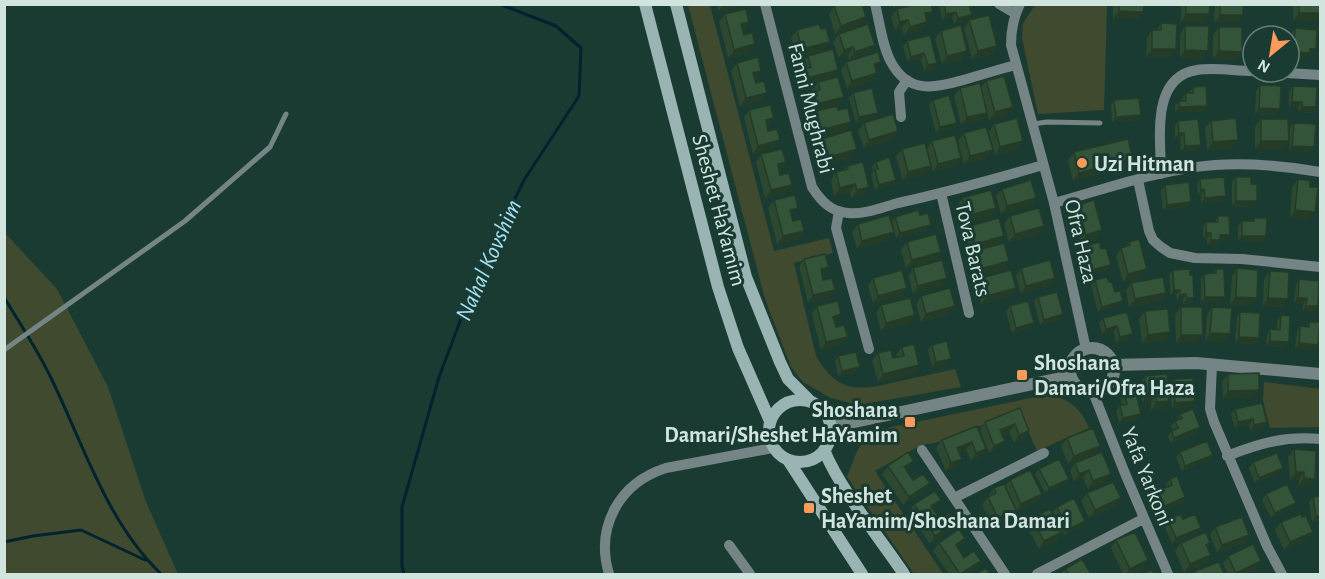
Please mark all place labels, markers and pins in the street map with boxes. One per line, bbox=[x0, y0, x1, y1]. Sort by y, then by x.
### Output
place label: Uzi Hitman bbox=[1094, 153, 1195, 175]
marker: Uzi Hitman bbox=[1075, 156, 1089, 170]
place label: Shoshana Damari/Ofra Haza bbox=[1034, 352, 1195, 399]
marker: Shoshana Damari/Ofra Haza bbox=[1015, 368, 1029, 382]
place label: Shoshana Damari/Sheshet HaYamim bbox=[664, 399, 898, 446]
marker: Shoshana Damari/Sheshet HaYamim bbox=[903, 415, 917, 429]
place label: Sheshet HaYamim/Shoshana Damari bbox=[821, 485, 1070, 532]
marker: Sheshet HaYamim/Shoshana Damari bbox=[802, 501, 816, 515]

